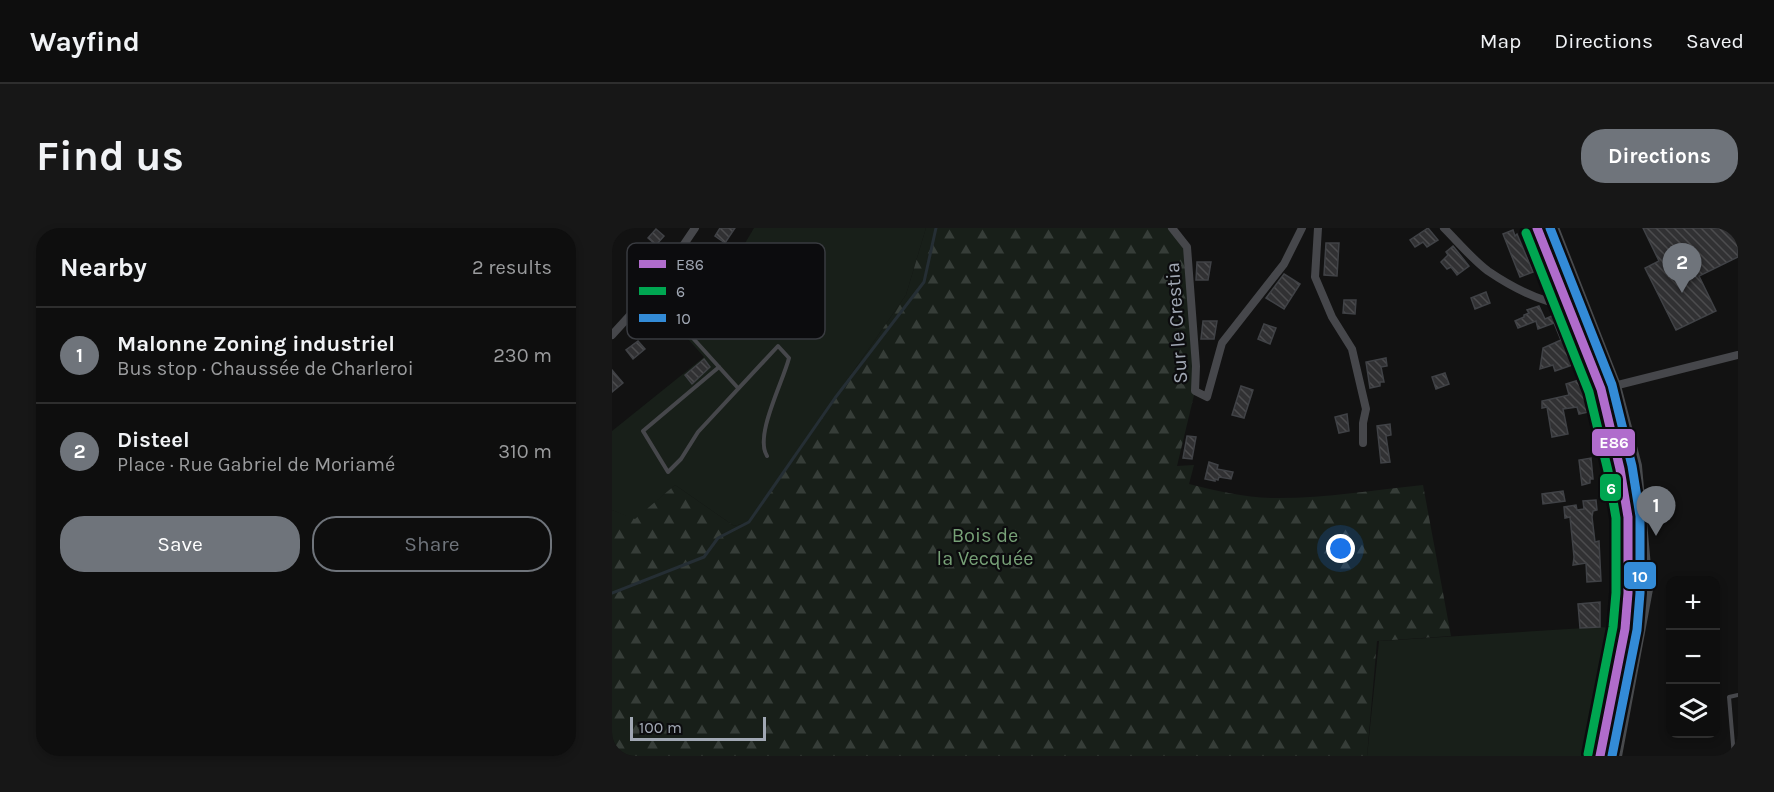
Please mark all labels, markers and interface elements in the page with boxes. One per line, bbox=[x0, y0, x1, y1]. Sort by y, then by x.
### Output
text: Wayfind bbox=[30, 25, 140, 58]
text: Map bbox=[1480, 29, 1521, 53]
text: Directions bbox=[1554, 29, 1653, 53]
text: Saved bbox=[1686, 29, 1744, 53]
button: Directions bbox=[1581, 129, 1738, 183]
text: Find us bbox=[36, 131, 184, 181]
legend bbox=[627, 243, 825, 339]
pin: 2 bbox=[1662, 244, 1702, 293]
text: Nearby bbox=[60, 252, 147, 283]
text: E86 bbox=[676, 255, 704, 274]
text: 2 results bbox=[472, 256, 552, 279]
street label: Sur le Crestia bbox=[1161, 262, 1192, 384]
text: 6 bbox=[676, 282, 685, 301]
text: 10 bbox=[676, 309, 691, 328]
text: Malonne Zoning industriel bbox=[117, 331, 395, 357]
text: 1 bbox=[76, 344, 83, 367]
text: 230 m bbox=[493, 344, 552, 367]
text: Bus stop · Chaussée de Charleroi bbox=[117, 357, 414, 380]
text: Disteel bbox=[117, 427, 190, 453]
line badge: E86 bbox=[1591, 428, 1636, 457]
text: E86 bbox=[1599, 433, 1629, 452]
text: 2 bbox=[73, 440, 86, 463]
text: 310 m bbox=[498, 440, 552, 463]
text: Place · Rue Gabriel de Moriamé bbox=[117, 453, 395, 476]
line badge: 6 bbox=[1599, 473, 1622, 502]
text: 6 bbox=[1606, 479, 1616, 498]
pin: 1 bbox=[1636, 486, 1676, 536]
button: Save bbox=[60, 516, 300, 572]
button: Share bbox=[312, 516, 552, 572]
park label: Bois de la Vecquée bbox=[937, 524, 1033, 570]
your location bbox=[1326, 534, 1355, 563]
line badge: 10 bbox=[1623, 561, 1657, 590]
text: 10 bbox=[1632, 567, 1648, 586]
map controls bbox=[1666, 576, 1720, 738]
button: + bbox=[1666, 576, 1720, 630]
button: − bbox=[1666, 630, 1720, 684]
button: layers bbox=[1666, 684, 1720, 738]
scale bar bbox=[630, 714, 766, 742]
text: 100 m bbox=[639, 718, 682, 737]

